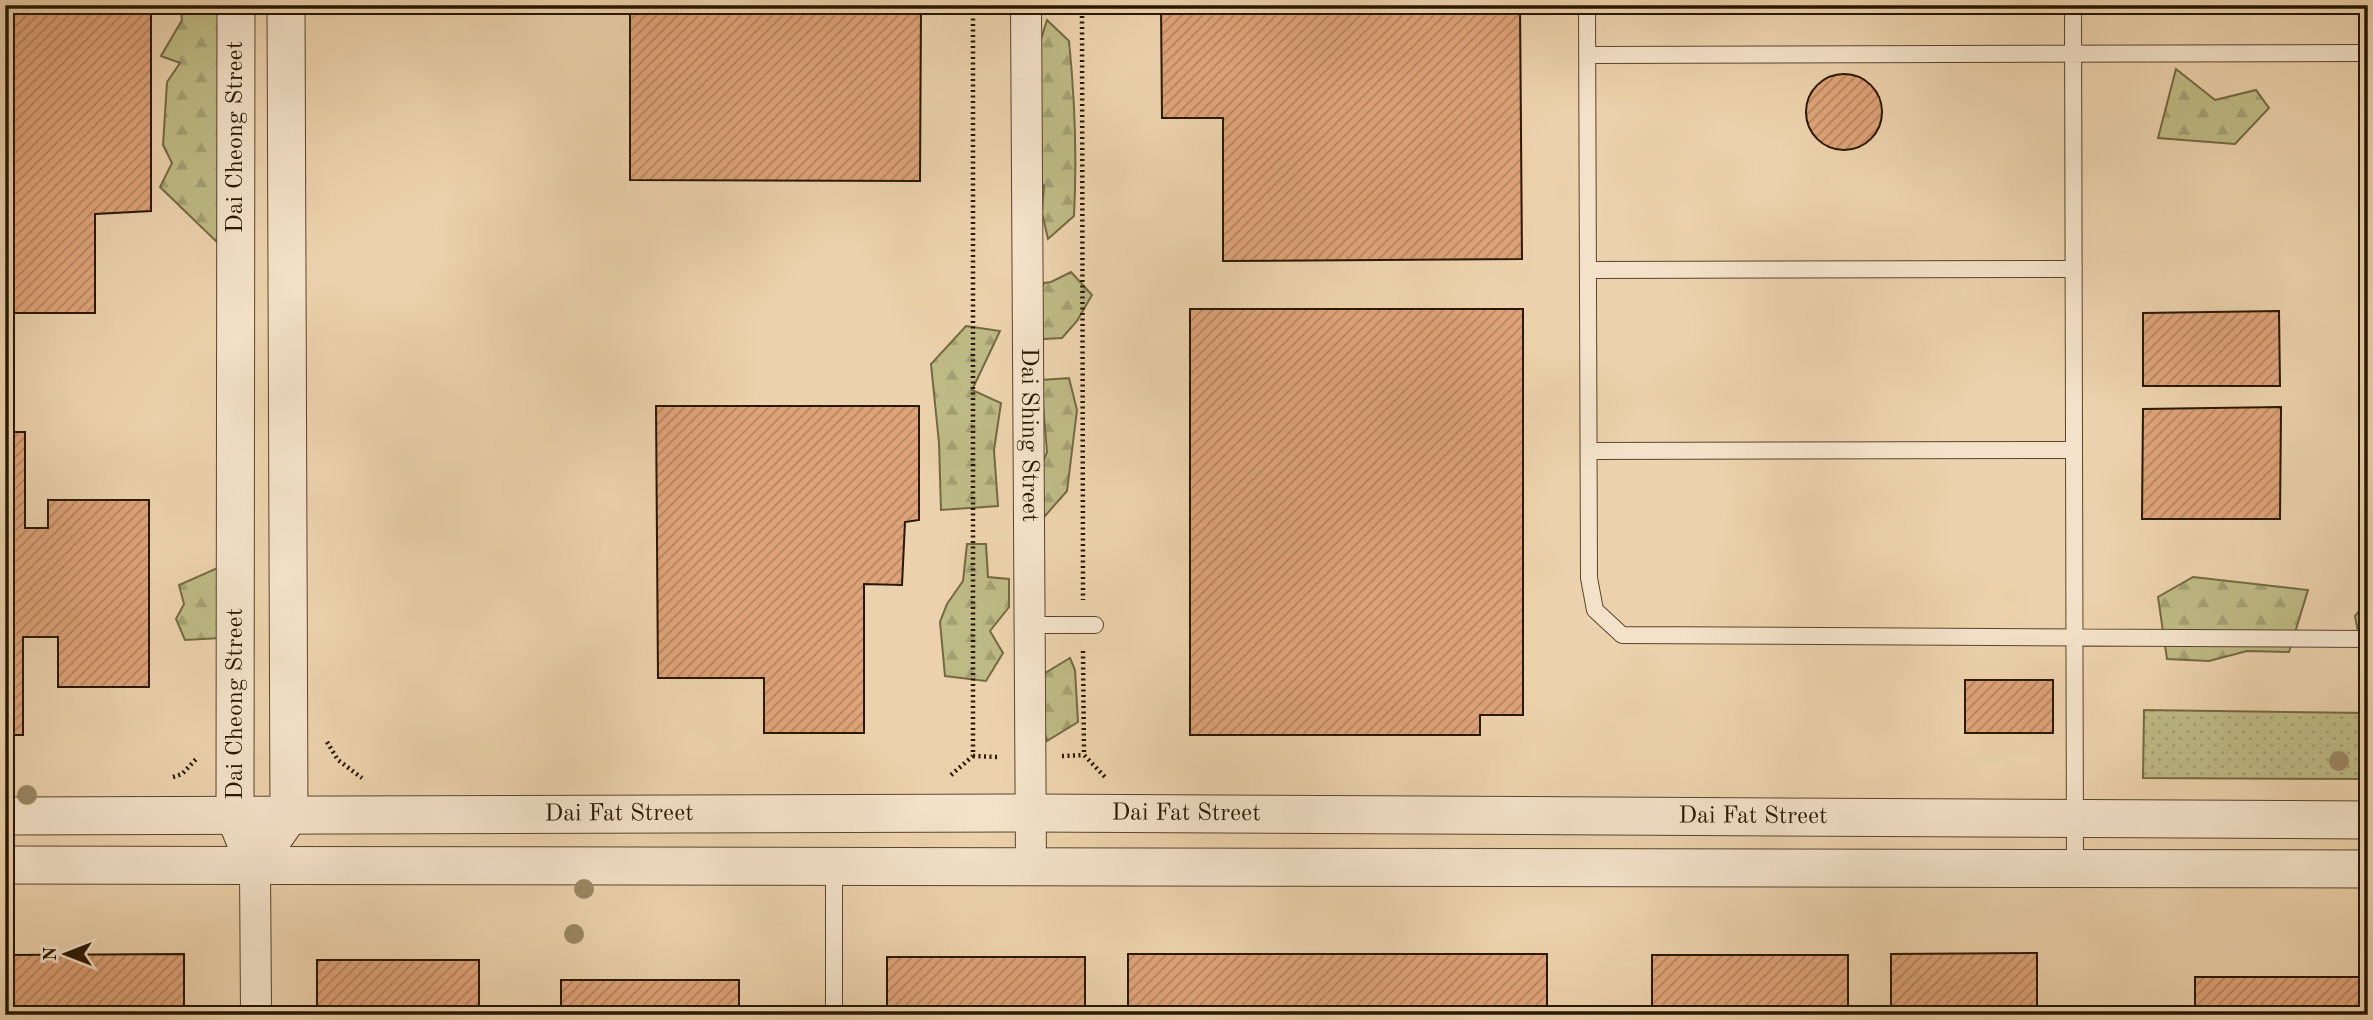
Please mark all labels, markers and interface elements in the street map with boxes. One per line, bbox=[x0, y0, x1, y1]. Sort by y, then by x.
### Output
street label: Dai Cheong Street bbox=[224, 41, 248, 233]
street label: Dai Shing Street bbox=[1016, 348, 1041, 522]
street label: Dai Cheong Street bbox=[224, 608, 248, 800]
street label: Dai Fat Street bbox=[1111, 801, 1261, 826]
street label: Dai Fat Street bbox=[544, 802, 694, 826]
street label: Dai Fat Street bbox=[1678, 804, 1828, 829]
north arrow bbox=[32, 918, 102, 988]
text: N bbox=[42, 946, 61, 961]

